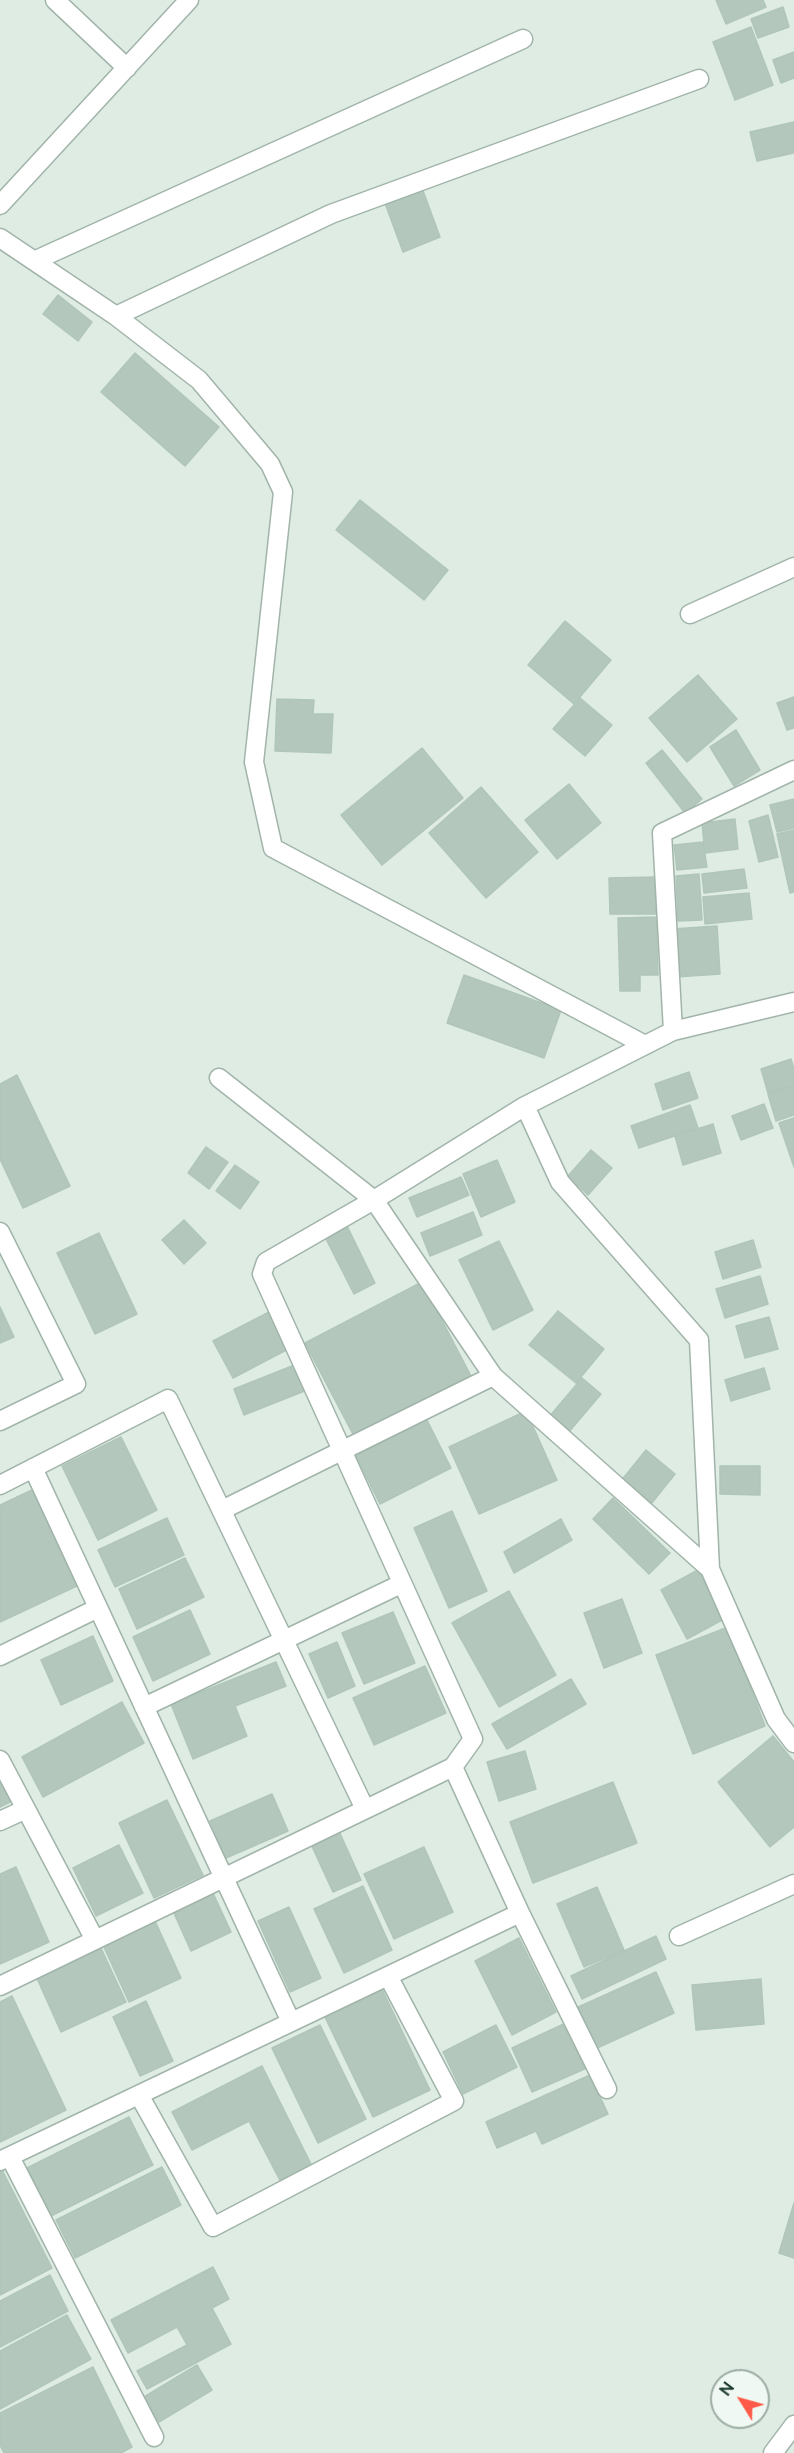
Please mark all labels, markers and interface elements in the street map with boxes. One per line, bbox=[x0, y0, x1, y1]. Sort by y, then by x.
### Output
north arrow bbox=[710, 2369, 770, 2429]
text: N bbox=[716, 2378, 738, 2400]

